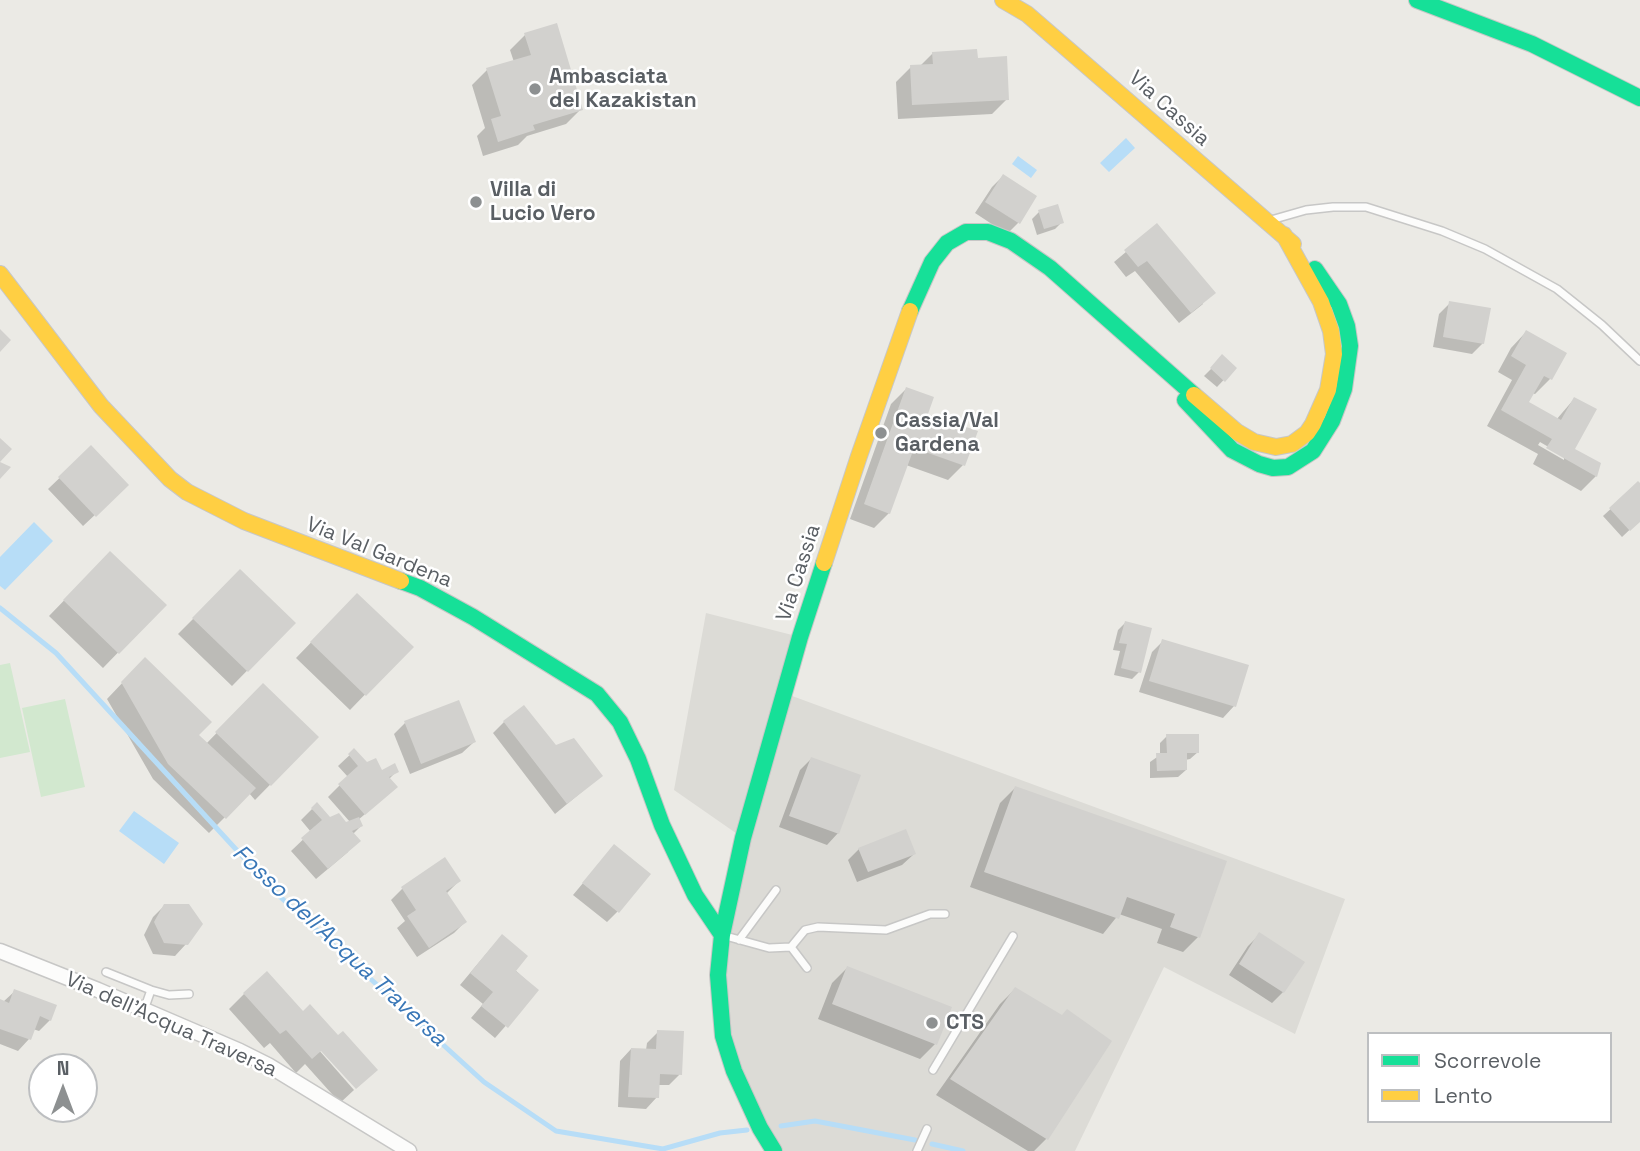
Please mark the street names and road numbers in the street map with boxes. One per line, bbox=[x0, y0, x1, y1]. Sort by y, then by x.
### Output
street label: Via Cassia bbox=[1123, 66, 1215, 152]
street label: Via Val Gardena bbox=[302, 512, 456, 594]
street label: Via Cassia bbox=[771, 521, 827, 625]
street label: Via dell'Acqua Traversa bbox=[61, 967, 281, 1083]

